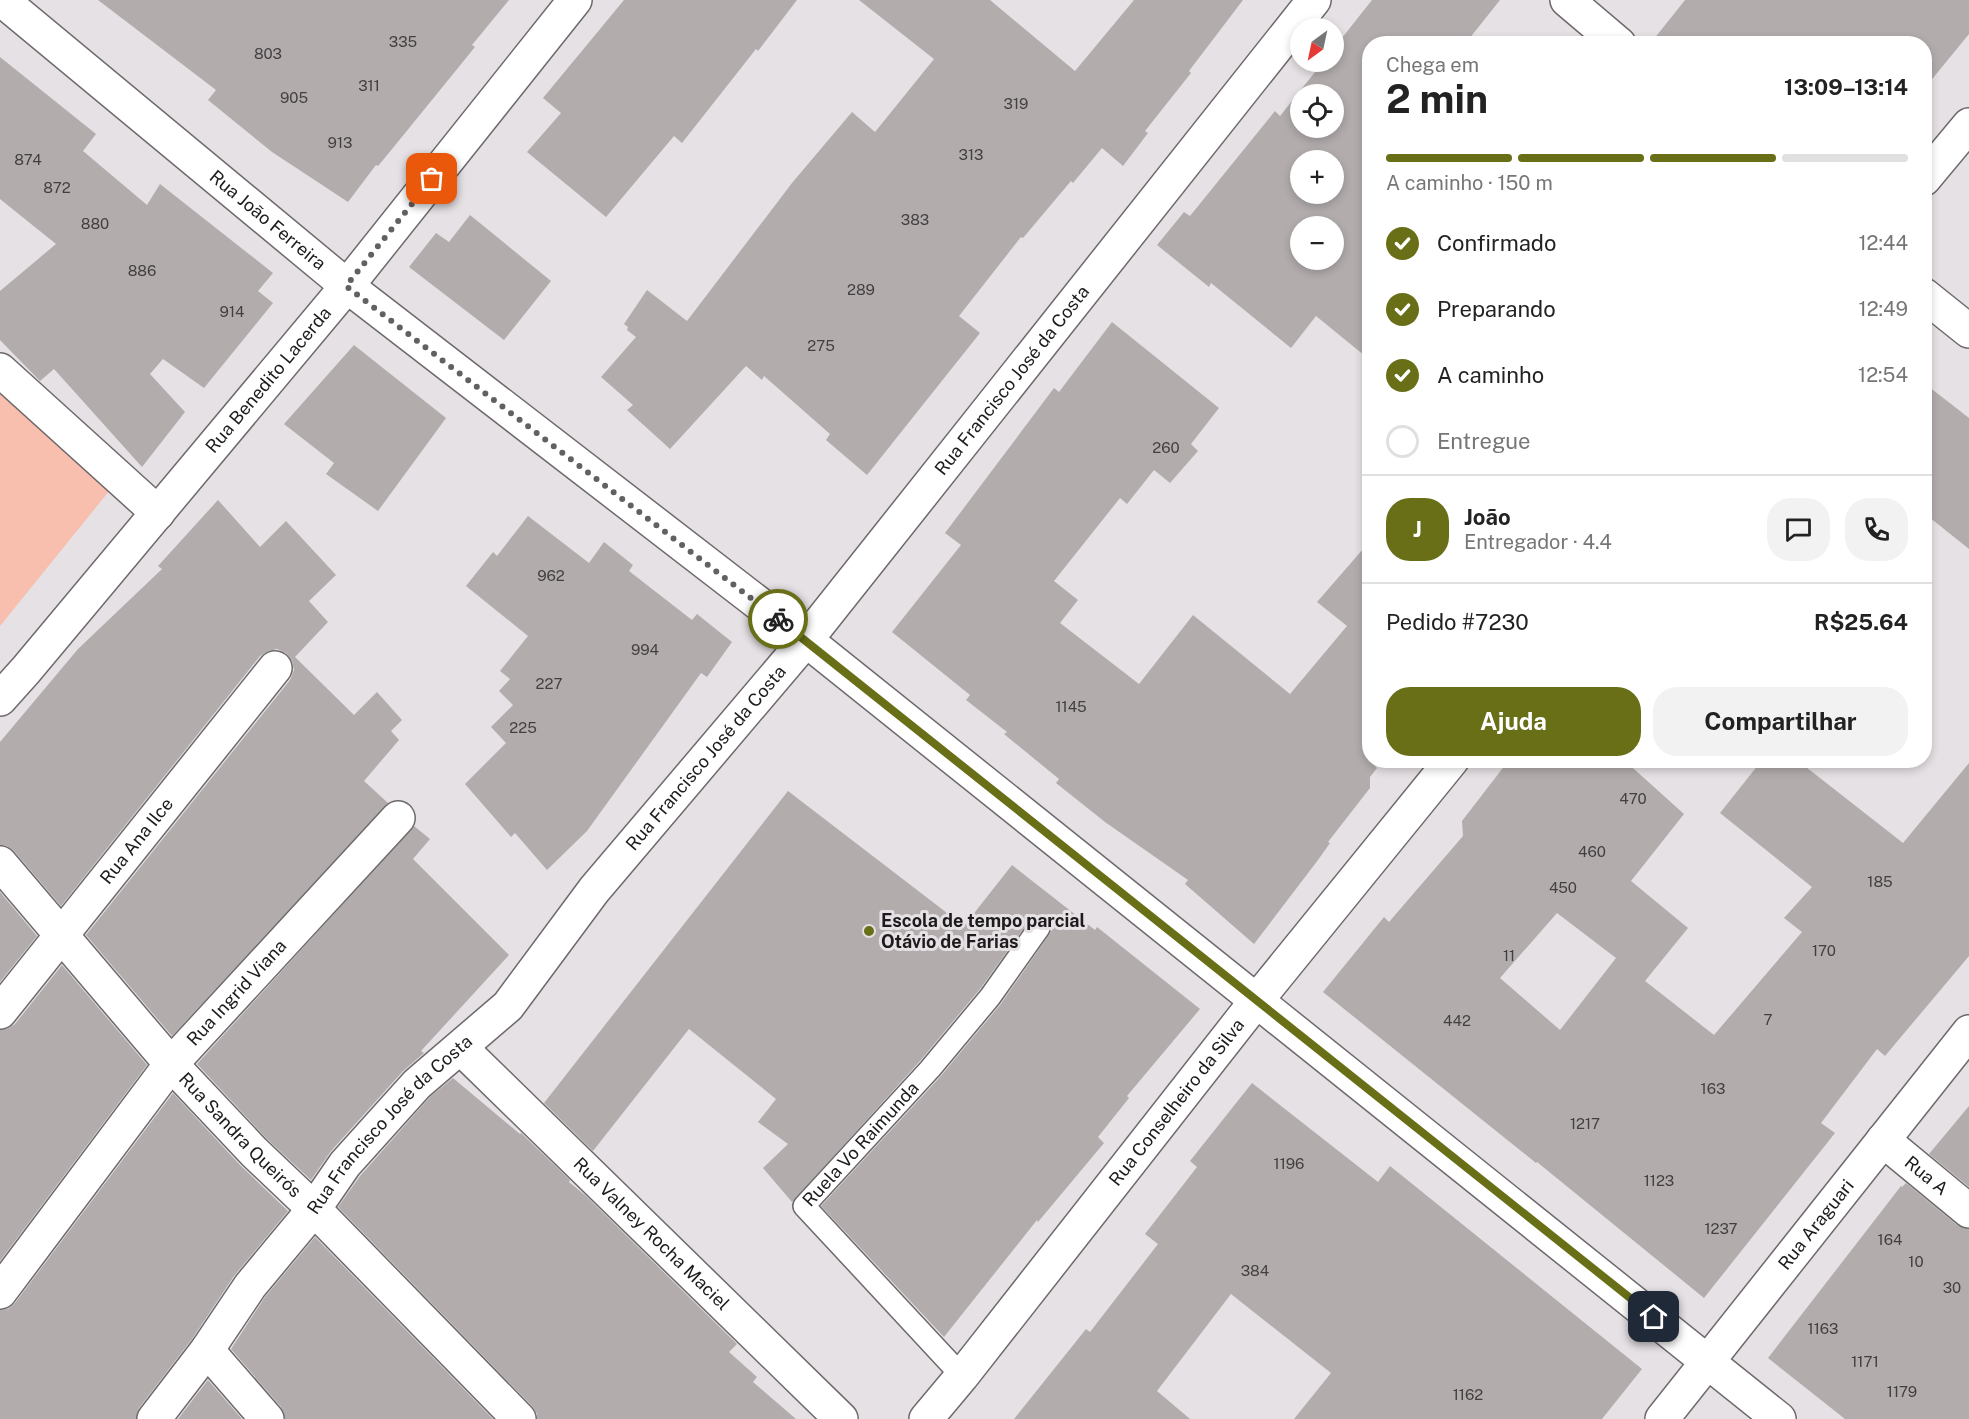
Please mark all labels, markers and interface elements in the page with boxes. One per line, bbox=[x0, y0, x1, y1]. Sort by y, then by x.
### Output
north arrow bbox=[1290, 18, 1344, 72]
map controls bbox=[1290, 18, 1344, 270]
house number: 335 bbox=[389, 33, 417, 50]
house number: 803 bbox=[254, 45, 282, 62]
text: Chega em bbox=[1386, 53, 1479, 77]
text: 13:09–13:14 bbox=[1784, 74, 1908, 100]
text: 2 min bbox=[1386, 76, 1488, 122]
house number: 311 bbox=[358, 77, 380, 94]
button: locate bbox=[1290, 84, 1344, 138]
house number: 905 bbox=[280, 89, 308, 106]
house number: 319 bbox=[1004, 95, 1028, 112]
house number: 913 bbox=[328, 134, 352, 151]
house number: 313 bbox=[958, 146, 984, 163]
button: + bbox=[1290, 150, 1344, 204]
house number: 874 bbox=[14, 151, 42, 168]
pin bbox=[406, 153, 457, 204]
icon: bag bbox=[415, 162, 448, 195]
street label: Rua João Ferreira bbox=[206, 166, 330, 274]
text: A caminho · 150 m bbox=[1386, 171, 1553, 195]
house number: 872 bbox=[43, 179, 71, 196]
house number: 383 bbox=[901, 211, 929, 228]
house number: 880 bbox=[81, 215, 109, 232]
button: − bbox=[1290, 216, 1344, 270]
icon: check bbox=[1386, 227, 1419, 260]
text: Confirmado bbox=[1437, 230, 1556, 256]
text: 12:44 bbox=[1858, 231, 1908, 255]
house number: 886 bbox=[128, 262, 156, 279]
house number: 289 bbox=[847, 281, 875, 298]
street label: Rua Francisco José da Costa bbox=[930, 281, 1093, 479]
icon: check bbox=[1386, 293, 1419, 326]
text: Preparando bbox=[1437, 296, 1556, 322]
text: 12:49 bbox=[1859, 297, 1908, 321]
street label: Rua Benedito Lacerda bbox=[201, 302, 335, 457]
house number: 914 bbox=[220, 303, 244, 320]
house number: 275 bbox=[807, 337, 835, 354]
icon: check bbox=[1386, 359, 1419, 392]
text: A caminho bbox=[1437, 362, 1544, 388]
text: 12:54 bbox=[1858, 363, 1908, 387]
text: Entregue bbox=[1437, 428, 1531, 454]
house number: 260 bbox=[1152, 439, 1180, 456]
button: chat bbox=[1767, 498, 1830, 561]
button: phone bbox=[1845, 498, 1908, 561]
text: João bbox=[1464, 504, 1511, 530]
text: J bbox=[1413, 516, 1422, 542]
text: Entregador · 4.4 bbox=[1464, 530, 1612, 554]
house number: 962 bbox=[537, 567, 565, 584]
courier bbox=[748, 589, 808, 649]
icon: bike bbox=[762, 603, 795, 636]
text: Pedido #7230 bbox=[1386, 609, 1529, 635]
text: R$25.64 bbox=[1814, 609, 1908, 635]
house number: 994 bbox=[631, 641, 659, 658]
street label: Rua Francisco José da Costa bbox=[621, 661, 790, 854]
house number: 227 bbox=[536, 675, 562, 692]
button: Ajuda bbox=[1386, 687, 1641, 756]
button: Compartilhar bbox=[1653, 687, 1908, 756]
house number: 1145 bbox=[1055, 698, 1087, 715]
house number: 225 bbox=[509, 719, 537, 736]
house number: 470 bbox=[1619, 790, 1647, 807]
street label: Rua Ana Ilce bbox=[96, 793, 177, 888]
house number: 460 bbox=[1578, 843, 1606, 860]
house number: 185 bbox=[1867, 873, 1893, 890]
house number: 450 bbox=[1549, 879, 1577, 896]
place label: Escola de tempo parcial Otávio de Farias bbox=[881, 910, 1086, 952]
marker: Escola de tempo parcial Otávio de Farias bbox=[862, 924, 876, 938]
street label: Rua Ingrid Viana bbox=[182, 935, 290, 1050]
house number: 170 bbox=[1812, 942, 1836, 959]
house number: 11 bbox=[1503, 947, 1515, 964]
house number: 7 bbox=[1763, 1011, 1773, 1028]
house number: 442 bbox=[1443, 1012, 1471, 1029]
street label: Rua Conselheiro da Silva bbox=[1104, 1014, 1248, 1190]
street label: Rua Francisco José da Costa bbox=[303, 1030, 476, 1218]
street label: Rua Sandra Queirós bbox=[175, 1068, 306, 1201]
street label: Ruela Vo Raimunda bbox=[798, 1077, 923, 1210]
house number: 163 bbox=[1701, 1080, 1725, 1097]
house number: 1217 bbox=[1570, 1115, 1600, 1132]
street label: Rua A bbox=[1901, 1151, 1952, 1199]
street label: Rua Valney Rocha Maciel bbox=[569, 1153, 734, 1314]
house number: 1196 bbox=[1274, 1155, 1304, 1172]
house number: 1123 bbox=[1644, 1172, 1674, 1189]
street label: Rua Araguari bbox=[1774, 1175, 1858, 1274]
house number: 1237 bbox=[1704, 1220, 1738, 1237]
house number: 164 bbox=[1878, 1231, 1902, 1248]
house number: 10 bbox=[1908, 1253, 1924, 1270]
house number: 384 bbox=[1241, 1262, 1269, 1279]
house number: 30 bbox=[1943, 1279, 1961, 1296]
pin bbox=[1628, 1291, 1679, 1342]
icon: home bbox=[1637, 1300, 1670, 1333]
house number: 1163 bbox=[1808, 1320, 1838, 1337]
house number: 1171 bbox=[1851, 1353, 1879, 1370]
house number: 1179 bbox=[1887, 1383, 1917, 1400]
house number: 1162 bbox=[1453, 1386, 1483, 1403]

